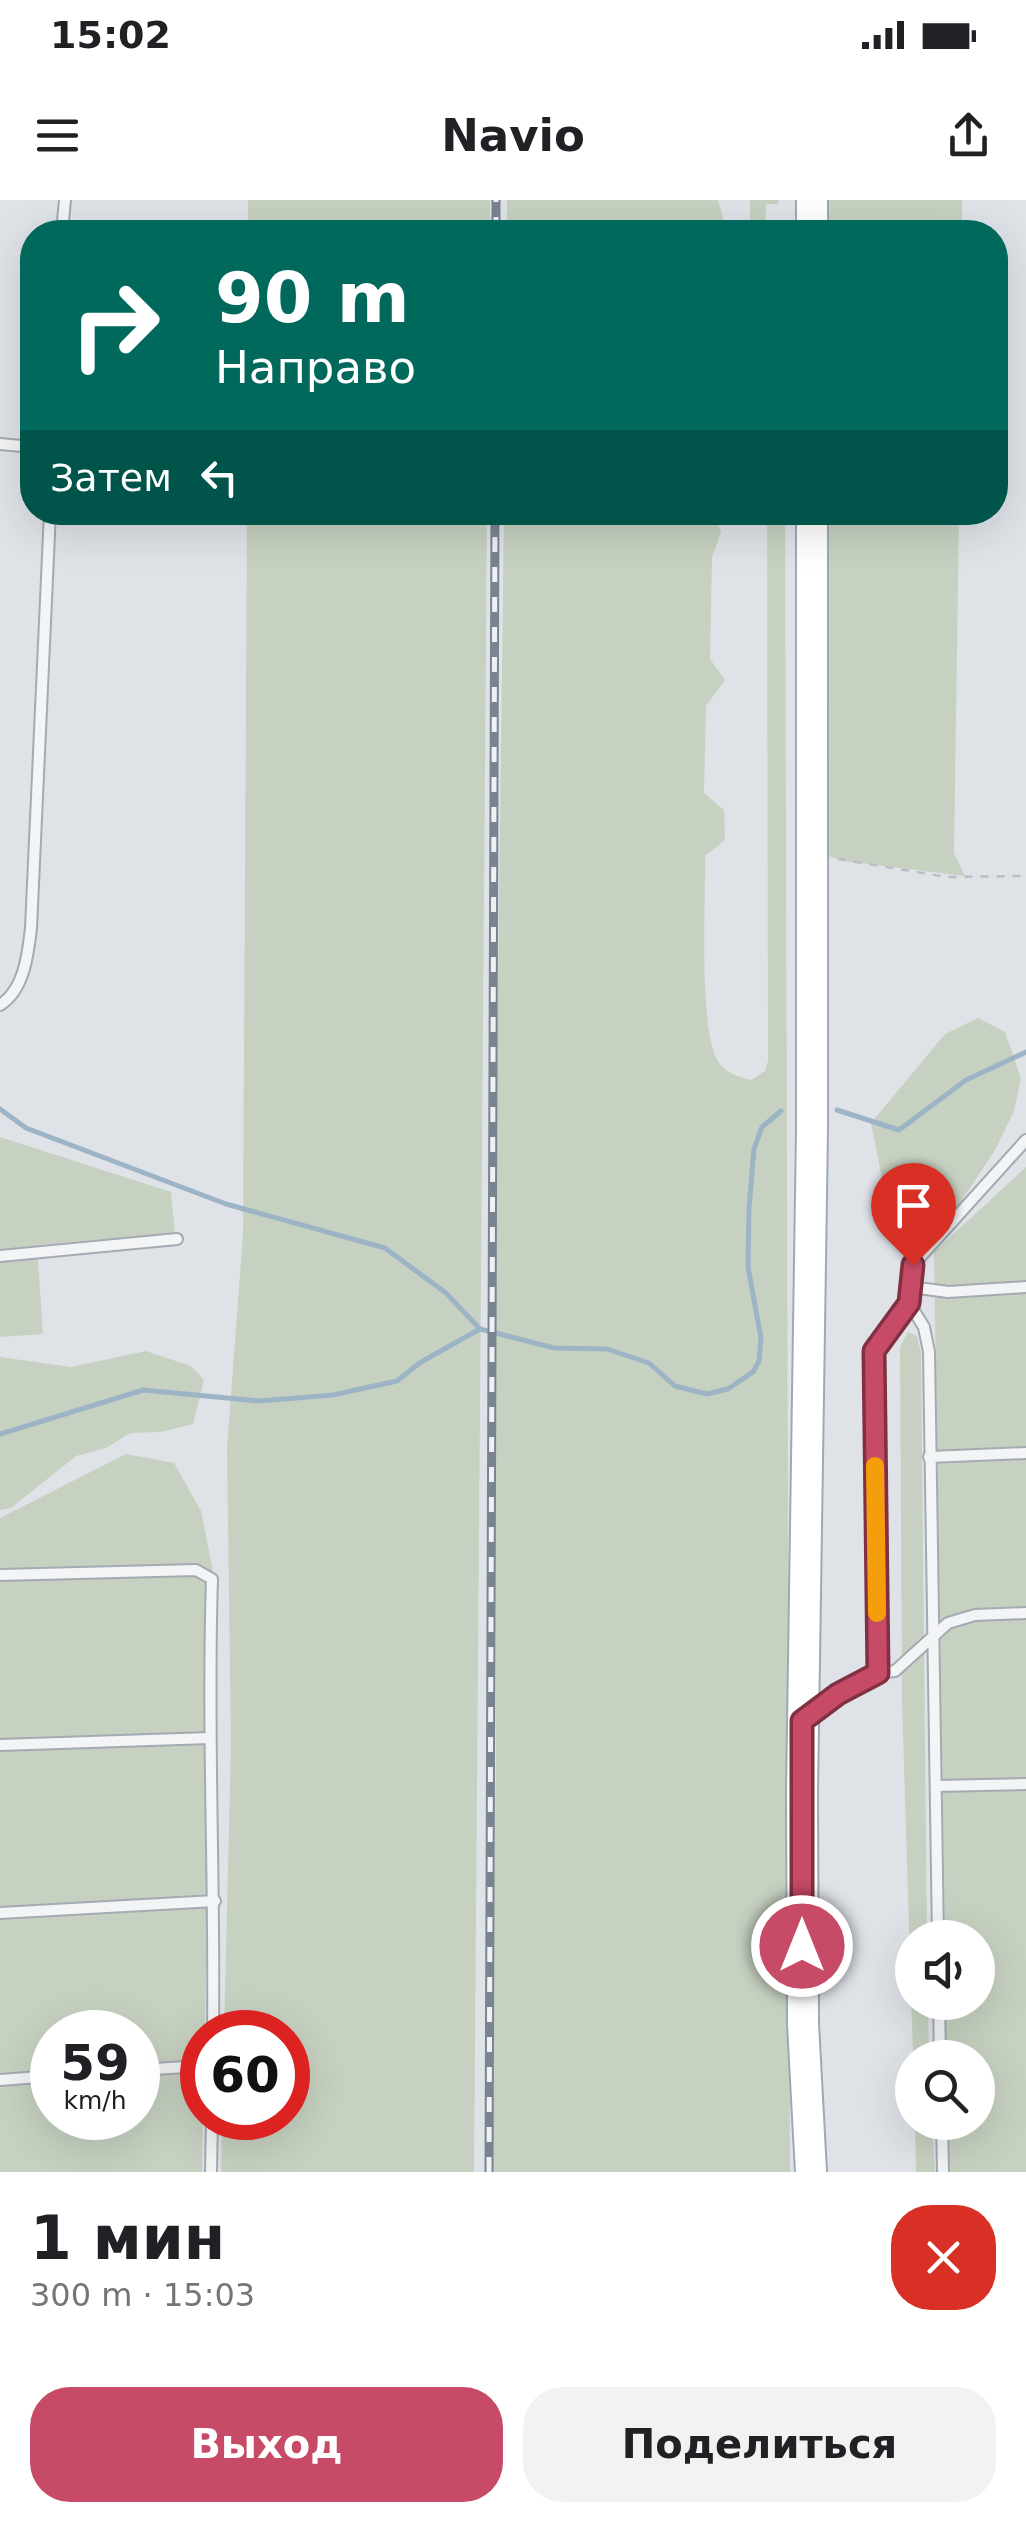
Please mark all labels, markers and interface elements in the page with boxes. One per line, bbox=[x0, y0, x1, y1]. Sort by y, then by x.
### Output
text: 15:02 bbox=[50, 13, 171, 57]
icon: menu bbox=[30, 108, 85, 163]
icon: share bbox=[941, 108, 996, 163]
text: Navio bbox=[441, 109, 585, 162]
text: 90 m bbox=[215, 257, 410, 339]
icon: right bbox=[50, 260, 180, 390]
text: Направо bbox=[215, 341, 416, 394]
icon: left bbox=[192, 450, 247, 505]
text: Затем bbox=[50, 456, 172, 500]
pin bbox=[871, 1163, 956, 1266]
icon: arrive bbox=[886, 1178, 941, 1233]
position arrow bbox=[750, 1894, 854, 1998]
map controls bbox=[895, 1920, 995, 2140]
button: sound bbox=[895, 1920, 995, 2020]
speed limit sign: 60 bbox=[180, 2010, 310, 2140]
text: 59 bbox=[60, 2034, 130, 2092]
button: search bbox=[895, 2040, 995, 2140]
text: km/h bbox=[63, 2086, 127, 2115]
text: 1 мин bbox=[30, 2203, 225, 2273]
button: close bbox=[891, 2205, 996, 2310]
text: 300 m · 15:03 bbox=[30, 2276, 255, 2314]
button: Выход bbox=[30, 2387, 503, 2502]
button: Поделиться bbox=[523, 2387, 996, 2502]

